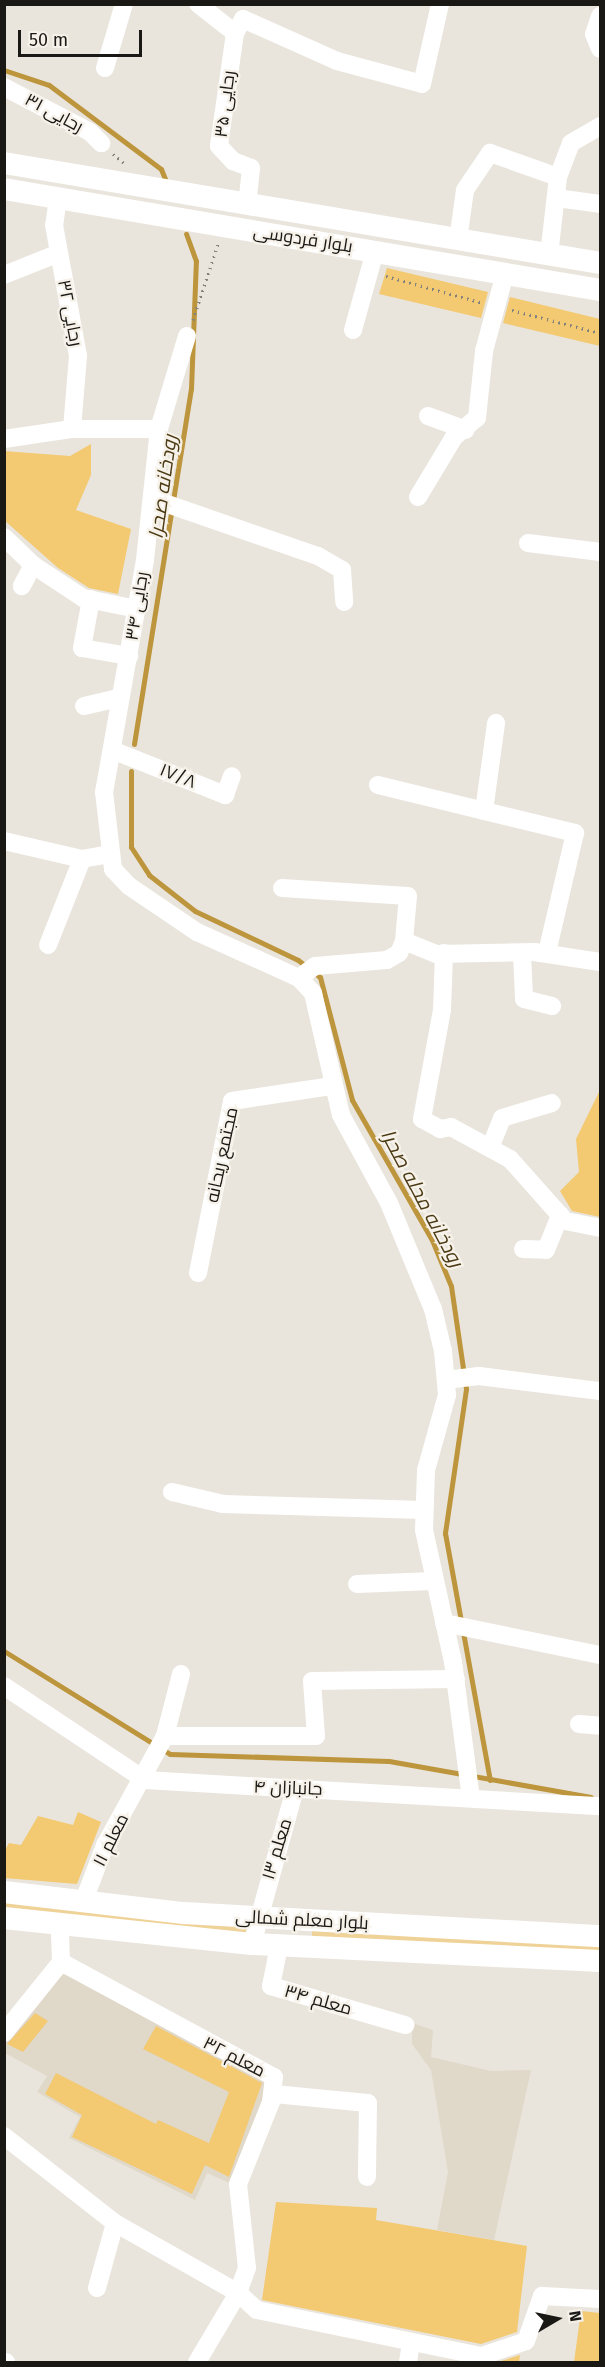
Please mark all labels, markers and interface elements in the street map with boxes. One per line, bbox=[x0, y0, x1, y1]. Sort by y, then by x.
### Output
scale bar bbox=[21, 18, 146, 56]
text: 50 m bbox=[29, 29, 68, 51]
street label: رجایی ۳۵ bbox=[210, 69, 240, 139]
street label: رجایی ۳۱ bbox=[21, 89, 87, 137]
street label: بلوار فردوسی bbox=[252, 220, 354, 258]
street label: رجایی ۳۲ bbox=[53, 278, 87, 348]
water label: رودخانه صحرا bbox=[144, 433, 182, 541]
street label: رجایی ۳۴ bbox=[121, 570, 153, 642]
street label: ۱۷/۸ bbox=[157, 759, 199, 793]
street label: مجتمع ریحانه bbox=[201, 1105, 243, 1205]
water label: رودخانه محله صحرا bbox=[376, 1125, 468, 1271]
street label: جانبازان ۴ bbox=[253, 1776, 323, 1800]
street label: معلم ۱۱ bbox=[89, 1810, 133, 1870]
street label: معلم ۱۳ bbox=[257, 1816, 297, 1882]
street label: بلوار معلم شمالی bbox=[235, 1906, 369, 1934]
street label: معلم ۳۴ bbox=[282, 1980, 354, 2020]
street label: معلم ۳۲ bbox=[199, 2032, 269, 2082]
north arrow bbox=[527, 2289, 587, 2349]
text: N bbox=[565, 2309, 585, 2323]

